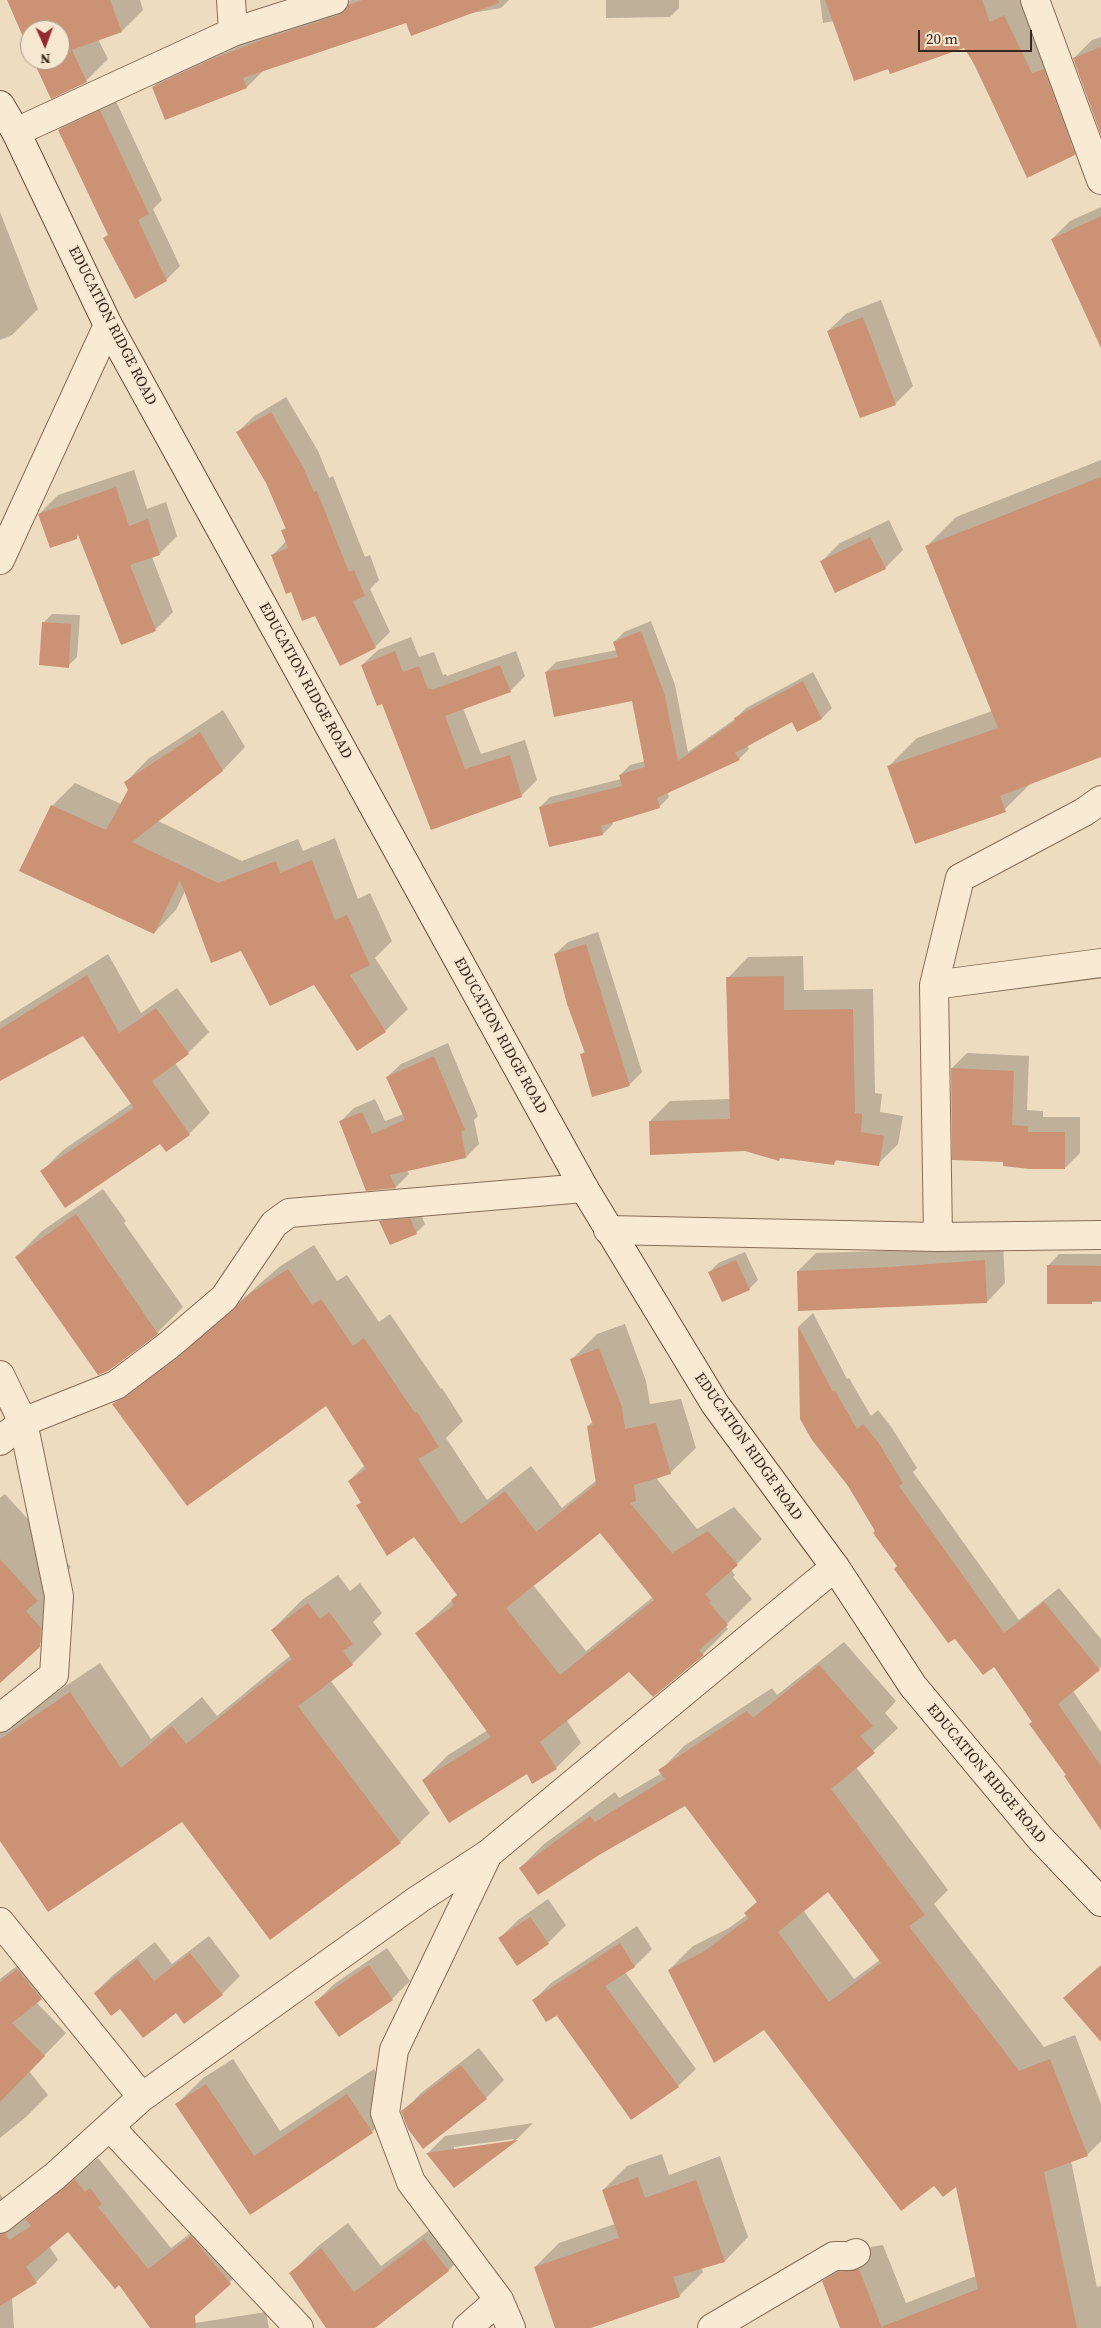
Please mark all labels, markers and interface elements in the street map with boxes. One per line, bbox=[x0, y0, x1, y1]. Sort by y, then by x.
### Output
north arrow bbox=[20, 20, 70, 70]
scale bar bbox=[921, 20, 1035, 52]
text: 20 m bbox=[926, 28, 958, 49]
text: N bbox=[40, 49, 51, 69]
street label: EDUCATION RIDGE ROAD bbox=[64, 243, 160, 409]
street label: EDUCATION RIDGE ROAD bbox=[254, 600, 356, 762]
street label: EDUCATION RIDGE ROAD bbox=[449, 955, 551, 1117]
street label: EDUCATION RIDGE ROAD bbox=[690, 1370, 806, 1524]
street label: EDUCATION RIDGE ROAD bbox=[922, 1701, 1050, 1847]

